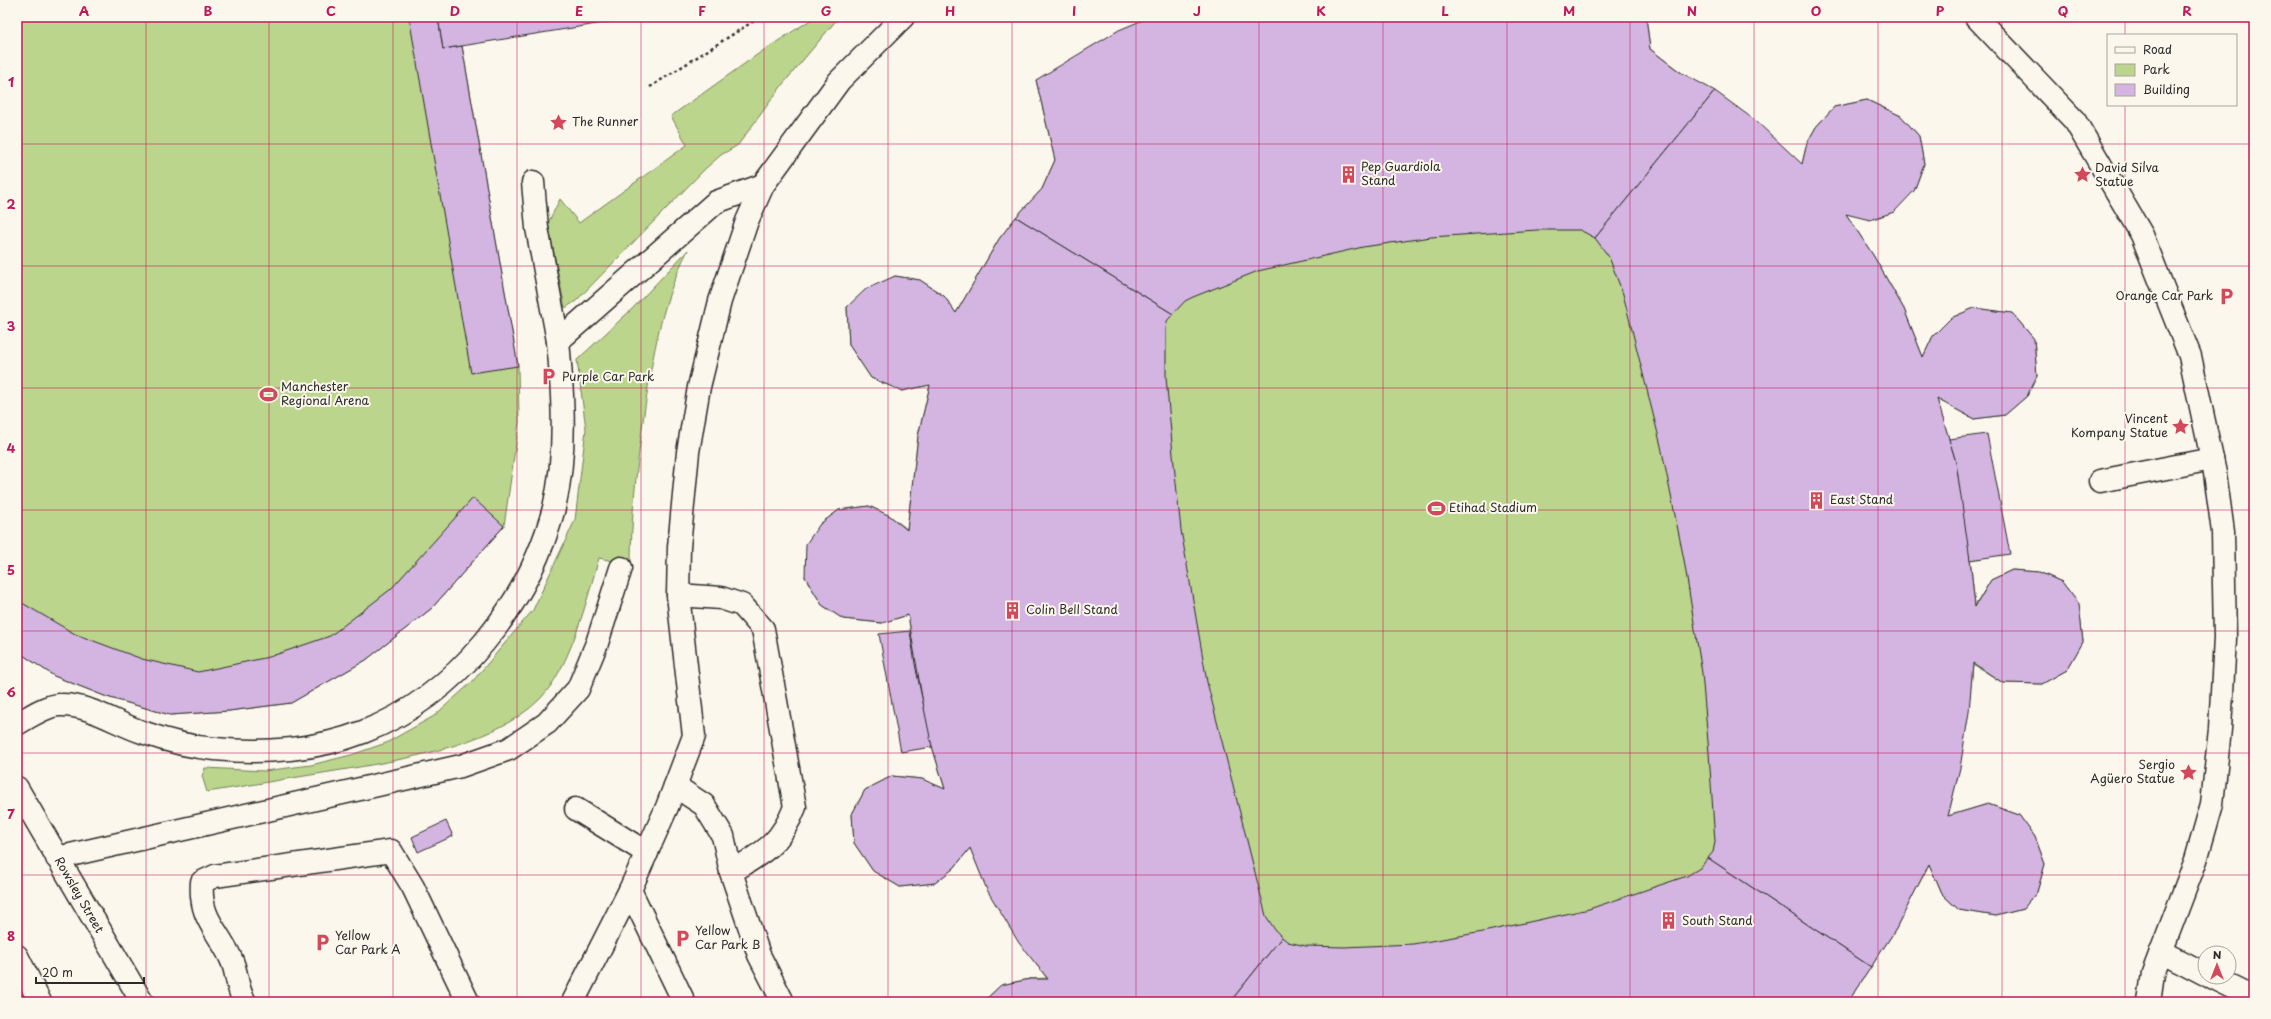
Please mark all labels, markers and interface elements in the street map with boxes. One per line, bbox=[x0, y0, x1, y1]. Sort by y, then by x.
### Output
text: A bbox=[79, 1, 89, 20]
text: B bbox=[204, 1, 213, 20]
text: C bbox=[326, 1, 336, 20]
text: D bbox=[450, 1, 460, 20]
text: E bbox=[575, 1, 583, 20]
text: F bbox=[698, 1, 706, 20]
text: G bbox=[821, 1, 831, 20]
text: H bbox=[945, 1, 955, 20]
text: I bbox=[1072, 1, 1076, 20]
text: J bbox=[1193, 1, 1201, 20]
text: K bbox=[1316, 1, 1326, 20]
text: L bbox=[1441, 1, 1449, 20]
text: M bbox=[1563, 1, 1575, 20]
text: N bbox=[1687, 1, 1697, 20]
text: O bbox=[1811, 1, 1821, 20]
text: P bbox=[1936, 1, 1945, 20]
text: Q bbox=[2058, 1, 2068, 20]
text: R bbox=[2182, 1, 2192, 20]
legend bbox=[2107, 34, 2237, 106]
text: Road bbox=[2143, 40, 2172, 58]
text: Park bbox=[2143, 60, 2170, 78]
text: 1 bbox=[8, 72, 14, 91]
text: Building bbox=[2143, 80, 2190, 98]
place icon: The Runner bbox=[549, 112, 569, 132]
place label: The Runner bbox=[572, 112, 639, 130]
place label: Pep Guardiola Stand bbox=[1361, 157, 1441, 189]
place label: David Silva Statue bbox=[2095, 158, 2160, 190]
building icon: Pep Guardiola Stand bbox=[1338, 164, 1358, 184]
place icon: David Silva Statue bbox=[2072, 165, 2092, 185]
text: 2 bbox=[6, 194, 16, 213]
place label: Orange Car Park bbox=[2115, 286, 2213, 304]
parking icon: Orange Car Park bbox=[2216, 286, 2236, 306]
text: 3 bbox=[7, 316, 16, 335]
parking icon: Purple Car Park bbox=[539, 367, 559, 387]
place label: Purple Car Park bbox=[562, 367, 654, 385]
place label: Manchester Regional Arena bbox=[281, 377, 370, 409]
sports icon: Manchester Regional Arena bbox=[258, 384, 278, 404]
place label: Vincent Kompany Statue bbox=[2071, 409, 2168, 441]
place icon: Vincent Kompany Statue bbox=[2171, 416, 2191, 436]
text: 4 bbox=[7, 438, 16, 457]
building icon: East Stand bbox=[1807, 490, 1827, 510]
place label: East Stand bbox=[1830, 490, 1894, 508]
sports icon: Etihad Stadium bbox=[1426, 498, 1446, 518]
place label: Etihad Stadium bbox=[1449, 498, 1537, 516]
text: 5 bbox=[7, 560, 15, 579]
building icon: Colin Bell Stand bbox=[1003, 600, 1023, 620]
place label: Colin Bell Stand bbox=[1026, 600, 1118, 618]
text: 6 bbox=[6, 682, 16, 701]
place label: Sergio Agüero Statue bbox=[2090, 755, 2175, 787]
place icon: Sergio Agüero Statue bbox=[2178, 762, 2198, 782]
text: 7 bbox=[7, 804, 15, 823]
street label: Rowsley Street bbox=[51, 853, 109, 936]
building icon: South Stand bbox=[1659, 911, 1679, 931]
place label: South Stand bbox=[1682, 911, 1753, 929]
place label: Yellow Car Park B bbox=[695, 921, 760, 953]
text: 8 bbox=[7, 926, 15, 945]
place label: Yellow Car Park A bbox=[335, 926, 401, 958]
parking icon: Yellow Car Park B bbox=[672, 928, 692, 948]
parking icon: Yellow Car Park A bbox=[312, 933, 332, 953]
north arrow bbox=[2197, 945, 2237, 985]
text: N bbox=[2213, 946, 2222, 963]
scale bar bbox=[36, 959, 144, 985]
text: 20 m bbox=[42, 963, 73, 981]

